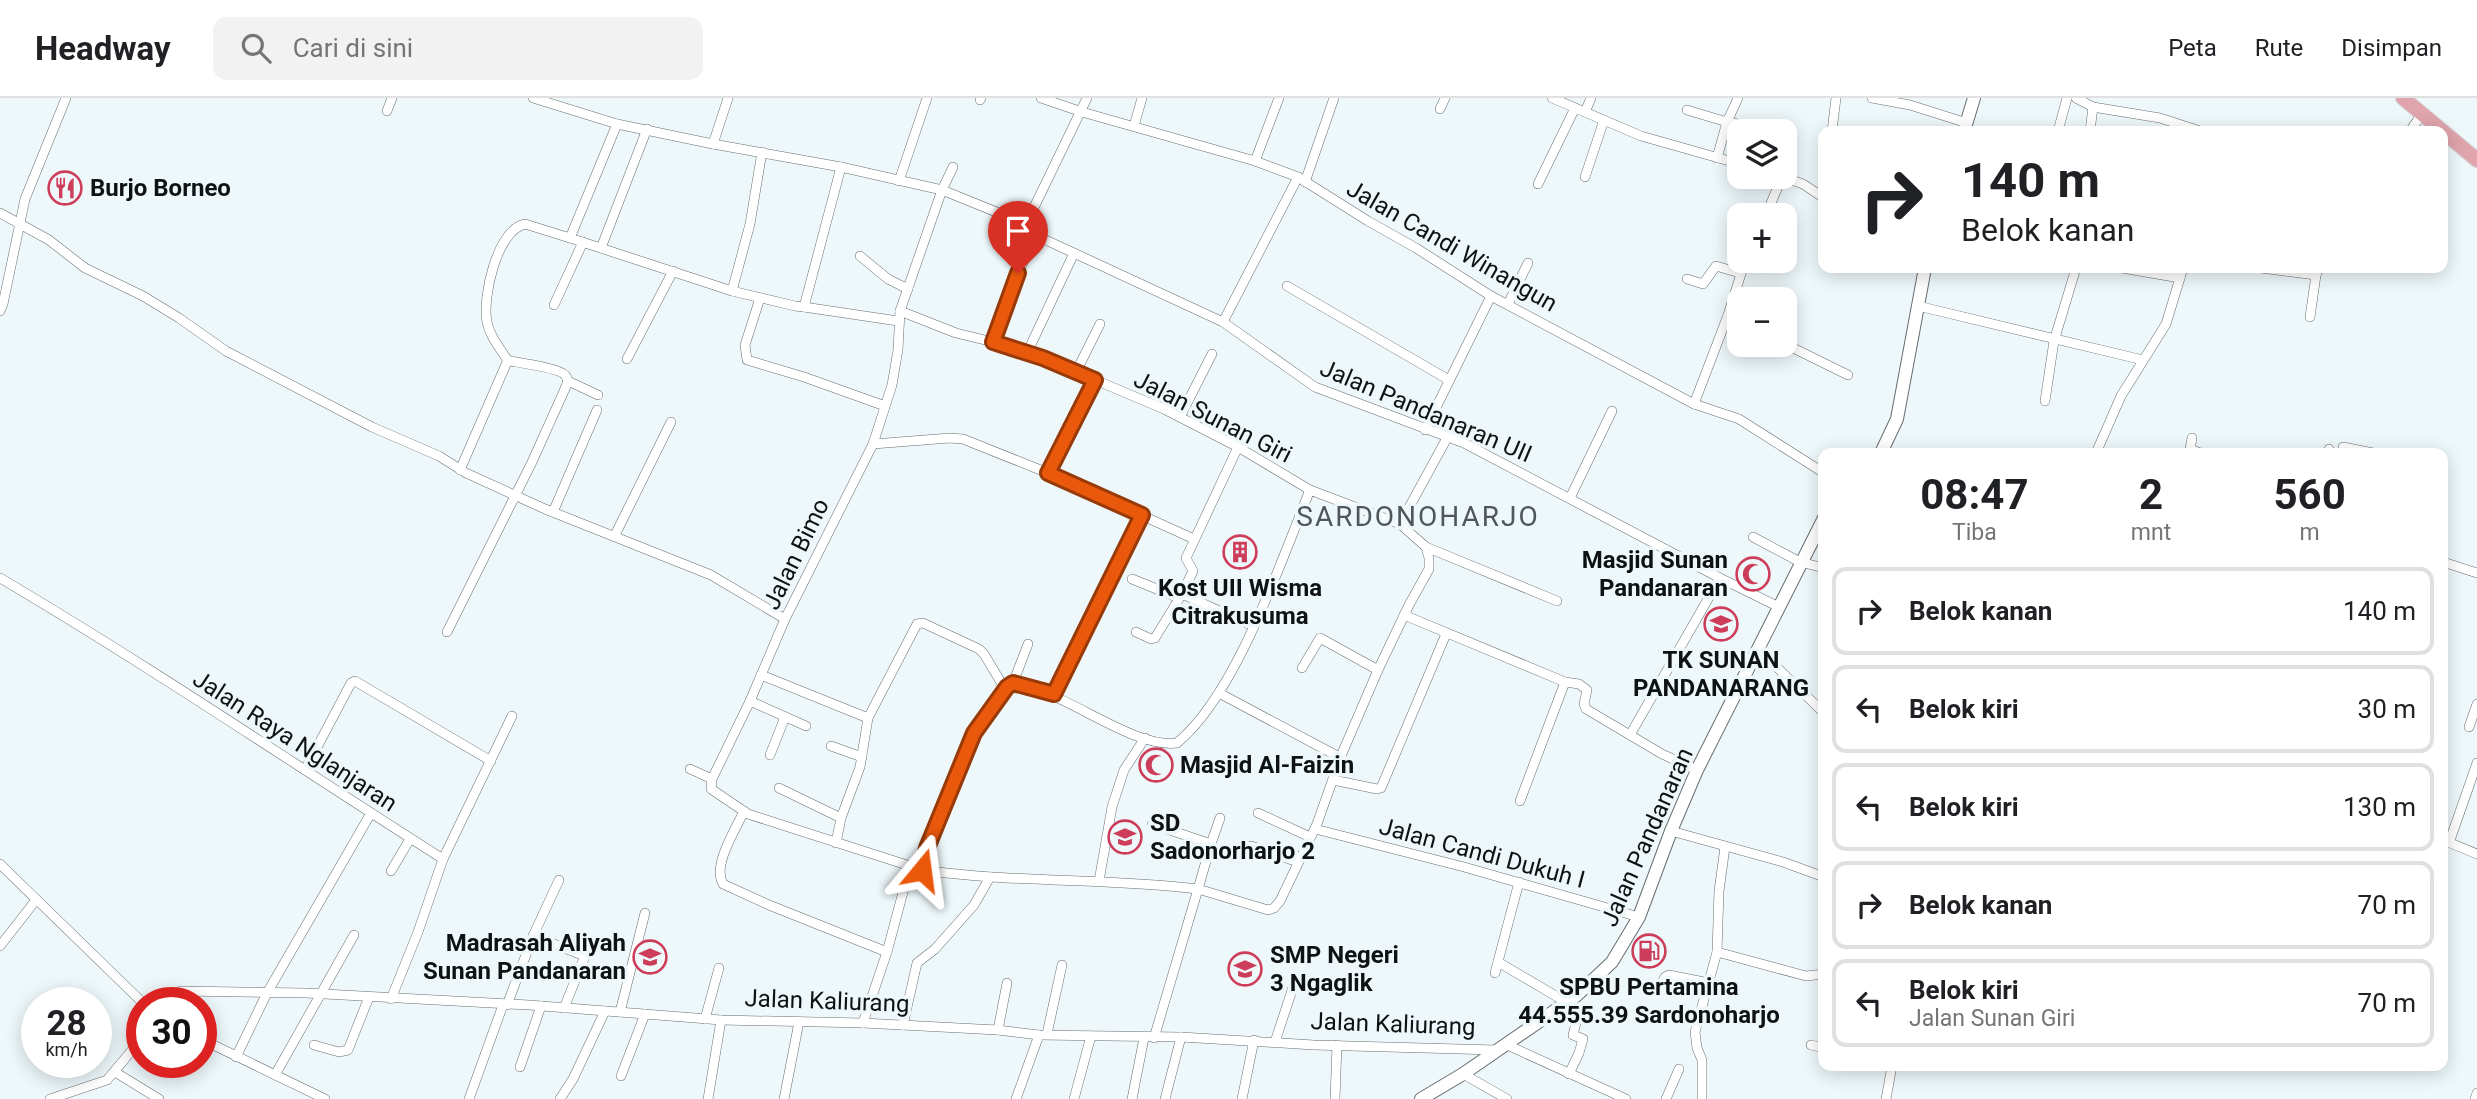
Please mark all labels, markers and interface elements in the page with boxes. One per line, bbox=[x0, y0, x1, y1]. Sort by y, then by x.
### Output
search box bbox=[213, 17, 703, 80]
text: Headway bbox=[35, 29, 171, 68]
icon: search bbox=[237, 29, 275, 67]
text: Cari di sini bbox=[293, 33, 413, 63]
text: Peta bbox=[2168, 34, 2217, 62]
text: Rute bbox=[2255, 34, 2303, 62]
text: Disimpan bbox=[2341, 34, 2442, 62]
map controls bbox=[1727, 119, 1797, 357]
button: layers bbox=[1727, 119, 1797, 189]
text: 140 m bbox=[1961, 152, 2100, 209]
icon: right bbox=[1846, 154, 1937, 245]
restaurant icon: Burjo Borneo bbox=[46, 169, 84, 207]
place label: Burjo Borneo bbox=[90, 174, 231, 202]
street label: Jalan Candi Winangun bbox=[1342, 174, 1562, 318]
pin bbox=[988, 201, 1048, 273]
button: + bbox=[1727, 203, 1797, 273]
text: Belok kanan bbox=[1961, 211, 2134, 249]
icon: arrive bbox=[999, 212, 1037, 250]
button: − bbox=[1727, 287, 1797, 357]
street label: Jalan Pandanaran UII bbox=[1316, 354, 1536, 468]
street label: Jalan Sunan Giri bbox=[1129, 365, 1297, 469]
text: 08:47 bbox=[1920, 470, 2029, 519]
text: 2 bbox=[2139, 470, 2163, 519]
text: 560 bbox=[2273, 470, 2346, 519]
street label: Jalan Bimo bbox=[757, 494, 835, 614]
district label: SARDONOHARJO bbox=[1296, 500, 1540, 533]
text: Tiba bbox=[1952, 519, 1997, 546]
text: mnt bbox=[2131, 519, 2171, 546]
text: m bbox=[2300, 519, 2320, 546]
building icon: Kost UII Wisma Citrakusuma bbox=[1221, 533, 1259, 571]
place label: Masjid Sunan Pandanaran bbox=[1582, 546, 1728, 602]
mosque icon: Masjid Sunan Pandanaran bbox=[1734, 555, 1772, 593]
place label: Kost UII Wisma Citrakusuma bbox=[1158, 574, 1322, 630]
icon: right bbox=[1850, 592, 1888, 630]
text: Belok kanan bbox=[1909, 596, 2052, 626]
text: 140 m bbox=[2343, 596, 2416, 626]
school or university icon: TK SUNAN PANDANARANG bbox=[1702, 605, 1740, 643]
place label: TK SUNAN PANDANARANG bbox=[1633, 646, 1809, 702]
street label: Jalan Raya Nglanjaran bbox=[188, 665, 402, 817]
icon: left bbox=[1850, 690, 1888, 728]
text: Belok kiri bbox=[1909, 694, 2019, 724]
text: 30 m bbox=[2358, 694, 2416, 724]
street label: Jalan Pandanaran bbox=[1595, 743, 1699, 931]
mosque icon: Masjid Al-Faizin bbox=[1137, 746, 1175, 784]
place label: Masjid Al-Faizin bbox=[1180, 751, 1354, 779]
icon: left bbox=[1850, 788, 1888, 826]
text: Belok kiri bbox=[1909, 792, 2019, 822]
text: 130 m bbox=[2343, 792, 2416, 822]
place label: SD Sadonorharjo 2 bbox=[1150, 809, 1315, 865]
street label: Jalan Candi Dukuh I bbox=[1376, 812, 1588, 894]
school or university icon: SD Sadonorharjo 2 bbox=[1106, 818, 1144, 856]
position arrow bbox=[885, 833, 959, 907]
icon: right bbox=[1850, 886, 1888, 924]
text: Belok kanan bbox=[1909, 890, 2052, 920]
text: 70 m bbox=[2358, 890, 2416, 920]
place label: Madrasah Aliyah Sunan Pandanaran bbox=[423, 929, 626, 985]
fuel station icon: SPBU Pertamina 44.555.39 Sardonoharjo bbox=[1630, 932, 1668, 970]
school or university icon: Madrasah Aliyah Sunan Pandanaran bbox=[631, 938, 669, 976]
place label: SMP Negeri 3 Ngaglik bbox=[1270, 941, 1399, 997]
school or university icon: SMP Negeri 3 Ngaglik bbox=[1226, 950, 1264, 988]
place label: SPBU Pertamina 44.555.39 Sardonoharjo bbox=[1518, 973, 1780, 1029]
text: Belok kiri bbox=[1909, 975, 2019, 1005]
street label: Jalan Kaliurang bbox=[744, 984, 910, 1018]
icon: left bbox=[1850, 984, 1888, 1022]
speed limit sign: 30 bbox=[126, 987, 217, 1078]
text: 70 m bbox=[2358, 988, 2416, 1018]
text: 28 bbox=[46, 1003, 87, 1044]
text: Jalan Sunan Giri bbox=[1909, 1005, 2075, 1032]
street label: Jalan Kaliurang bbox=[1310, 1007, 1476, 1041]
text: km/h bbox=[45, 1039, 88, 1060]

